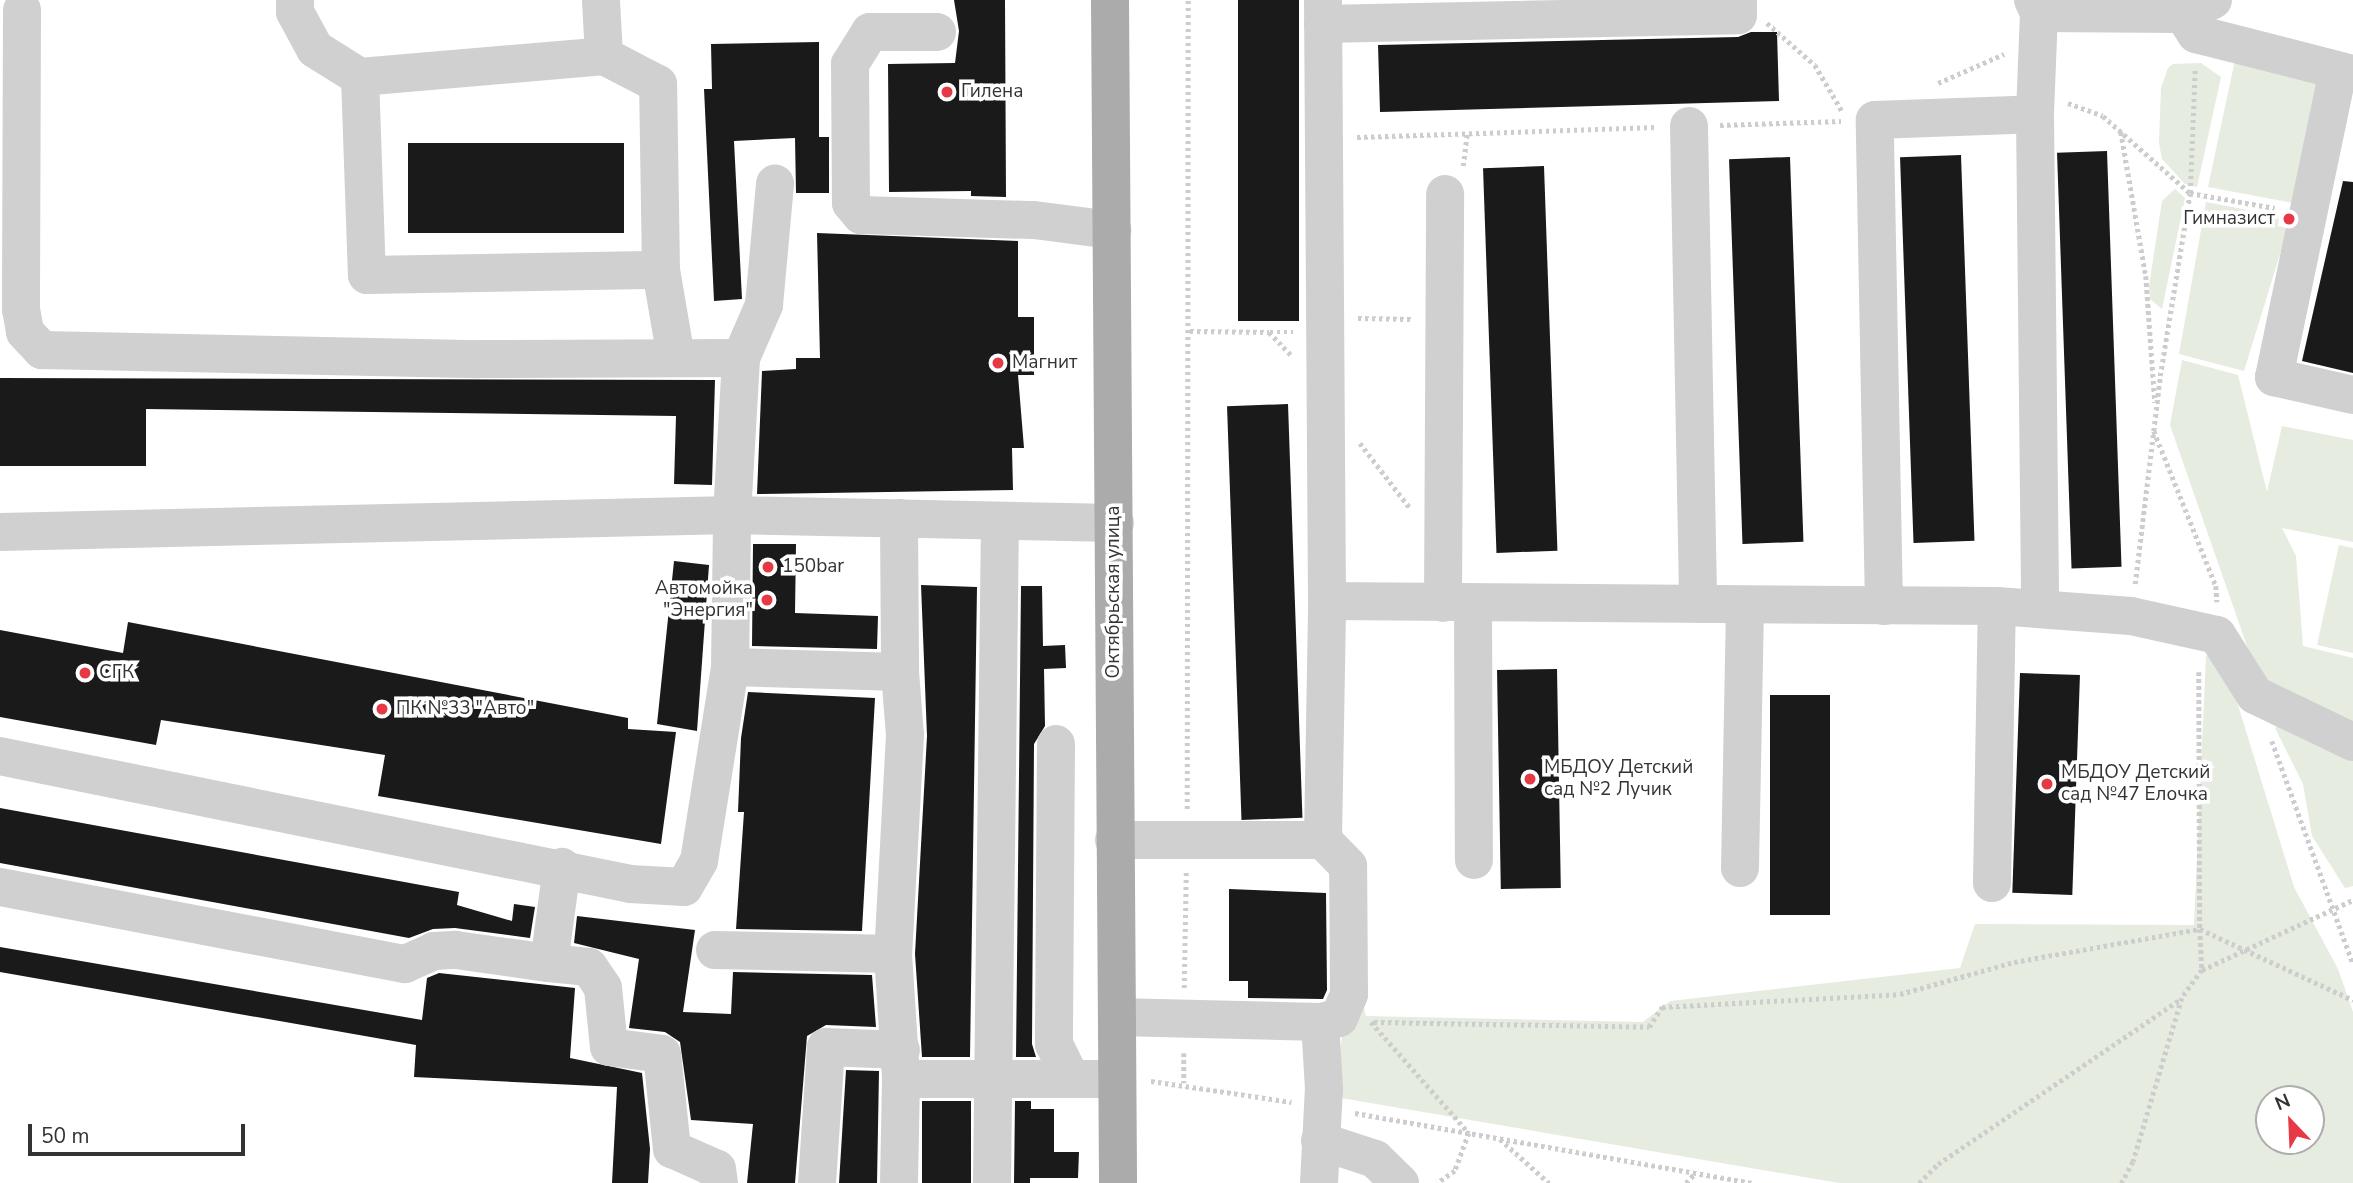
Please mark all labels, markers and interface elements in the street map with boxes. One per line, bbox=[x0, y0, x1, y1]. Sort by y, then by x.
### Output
place label: Гилена bbox=[961, 81, 1023, 103]
marker: Гилена bbox=[939, 84, 955, 100]
place label: Гимназист bbox=[2183, 208, 2275, 230]
marker: Гимназист bbox=[2281, 211, 2297, 227]
place label: Магнит bbox=[1012, 352, 1077, 374]
marker: Магнит bbox=[990, 355, 1006, 371]
street label: Октябрьская улица bbox=[1103, 506, 1125, 678]
place label: 150bar bbox=[782, 556, 844, 578]
marker: 150bar bbox=[760, 559, 776, 575]
place label: Автомойка "Энергия" bbox=[655, 578, 753, 622]
marker: Автомойка "Энергия" bbox=[759, 592, 775, 608]
place label: СГК bbox=[99, 662, 134, 684]
marker: СГК bbox=[77, 665, 93, 681]
place label: ПК №33 "Авто" bbox=[396, 698, 534, 720]
marker: ПК №33 "Авто" bbox=[374, 701, 390, 717]
place label: МБДОУ Детский сад №2 Лучик bbox=[1544, 757, 1693, 801]
place label: МБДОУ Детский сад №47 Елочка bbox=[2061, 762, 2210, 806]
marker: МБДОУ Детский сад №2 Лучик bbox=[1522, 771, 1538, 787]
marker: МБДОУ Детский сад №47 Елочка bbox=[2039, 776, 2055, 792]
north arrow bbox=[2255, 1085, 2325, 1155]
text: N bbox=[2271, 1088, 2294, 1117]
scale bar bbox=[32, 1110, 248, 1154]
text: 50 m bbox=[41, 1122, 90, 1150]

